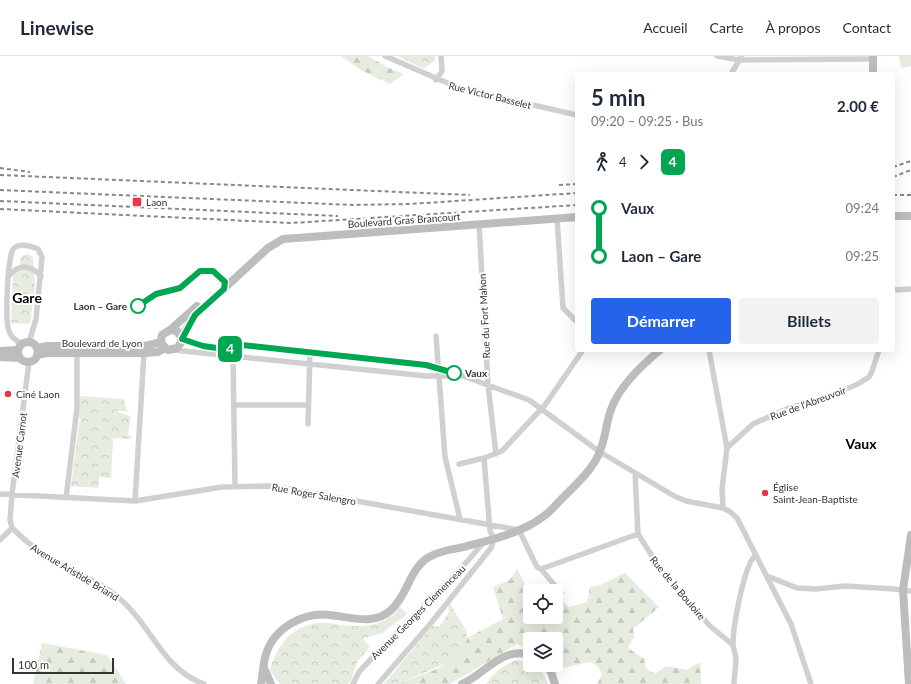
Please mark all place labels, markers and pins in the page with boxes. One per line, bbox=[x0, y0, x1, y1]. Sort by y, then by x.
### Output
marker: Laon bbox=[131, 196, 143, 208]
place label: Laon bbox=[146, 196, 167, 208]
marker: Laon – Gare bbox=[130, 298, 146, 314]
place label: Laon – Gare bbox=[73, 300, 128, 312]
marker: Vaux bbox=[446, 365, 462, 381]
place label: Vaux bbox=[464, 367, 488, 379]
place label: Ciné Laon bbox=[16, 388, 60, 400]
marker: Ciné Laon bbox=[3, 389, 13, 399]
place label: Église Saint-Jean-Baptiste bbox=[773, 481, 858, 505]
marker: Église Saint-Jean-Baptiste bbox=[760, 488, 770, 498]

